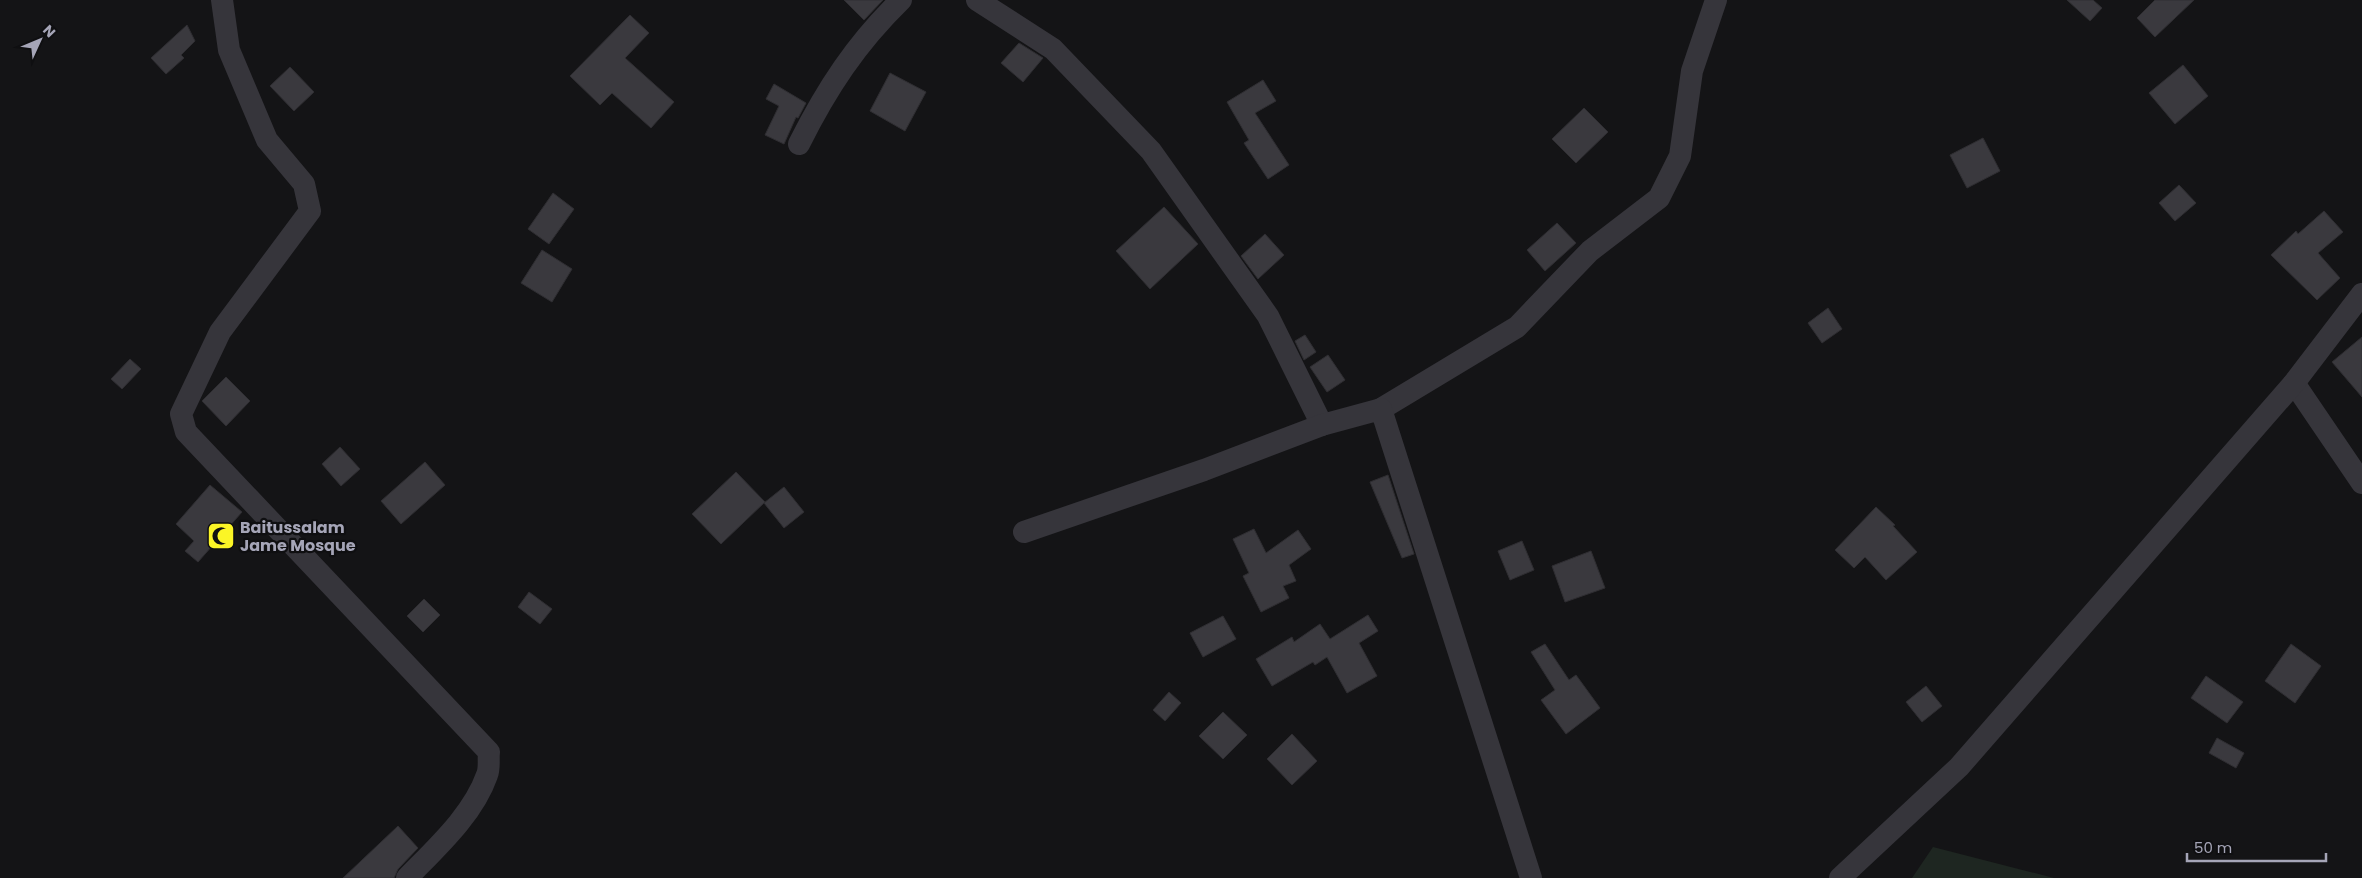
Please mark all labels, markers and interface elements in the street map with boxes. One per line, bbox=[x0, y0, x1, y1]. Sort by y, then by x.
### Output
north arrow bbox=[15, 15, 65, 65]
text: N bbox=[39, 20, 60, 42]
place label: Baitussalam Jame Mosque bbox=[240, 516, 356, 557]
mosque icon: Baitussalam Jame Mosque bbox=[206, 521, 236, 551]
scale bar bbox=[2187, 830, 2326, 862]
text: 50 m bbox=[2194, 837, 2232, 858]

